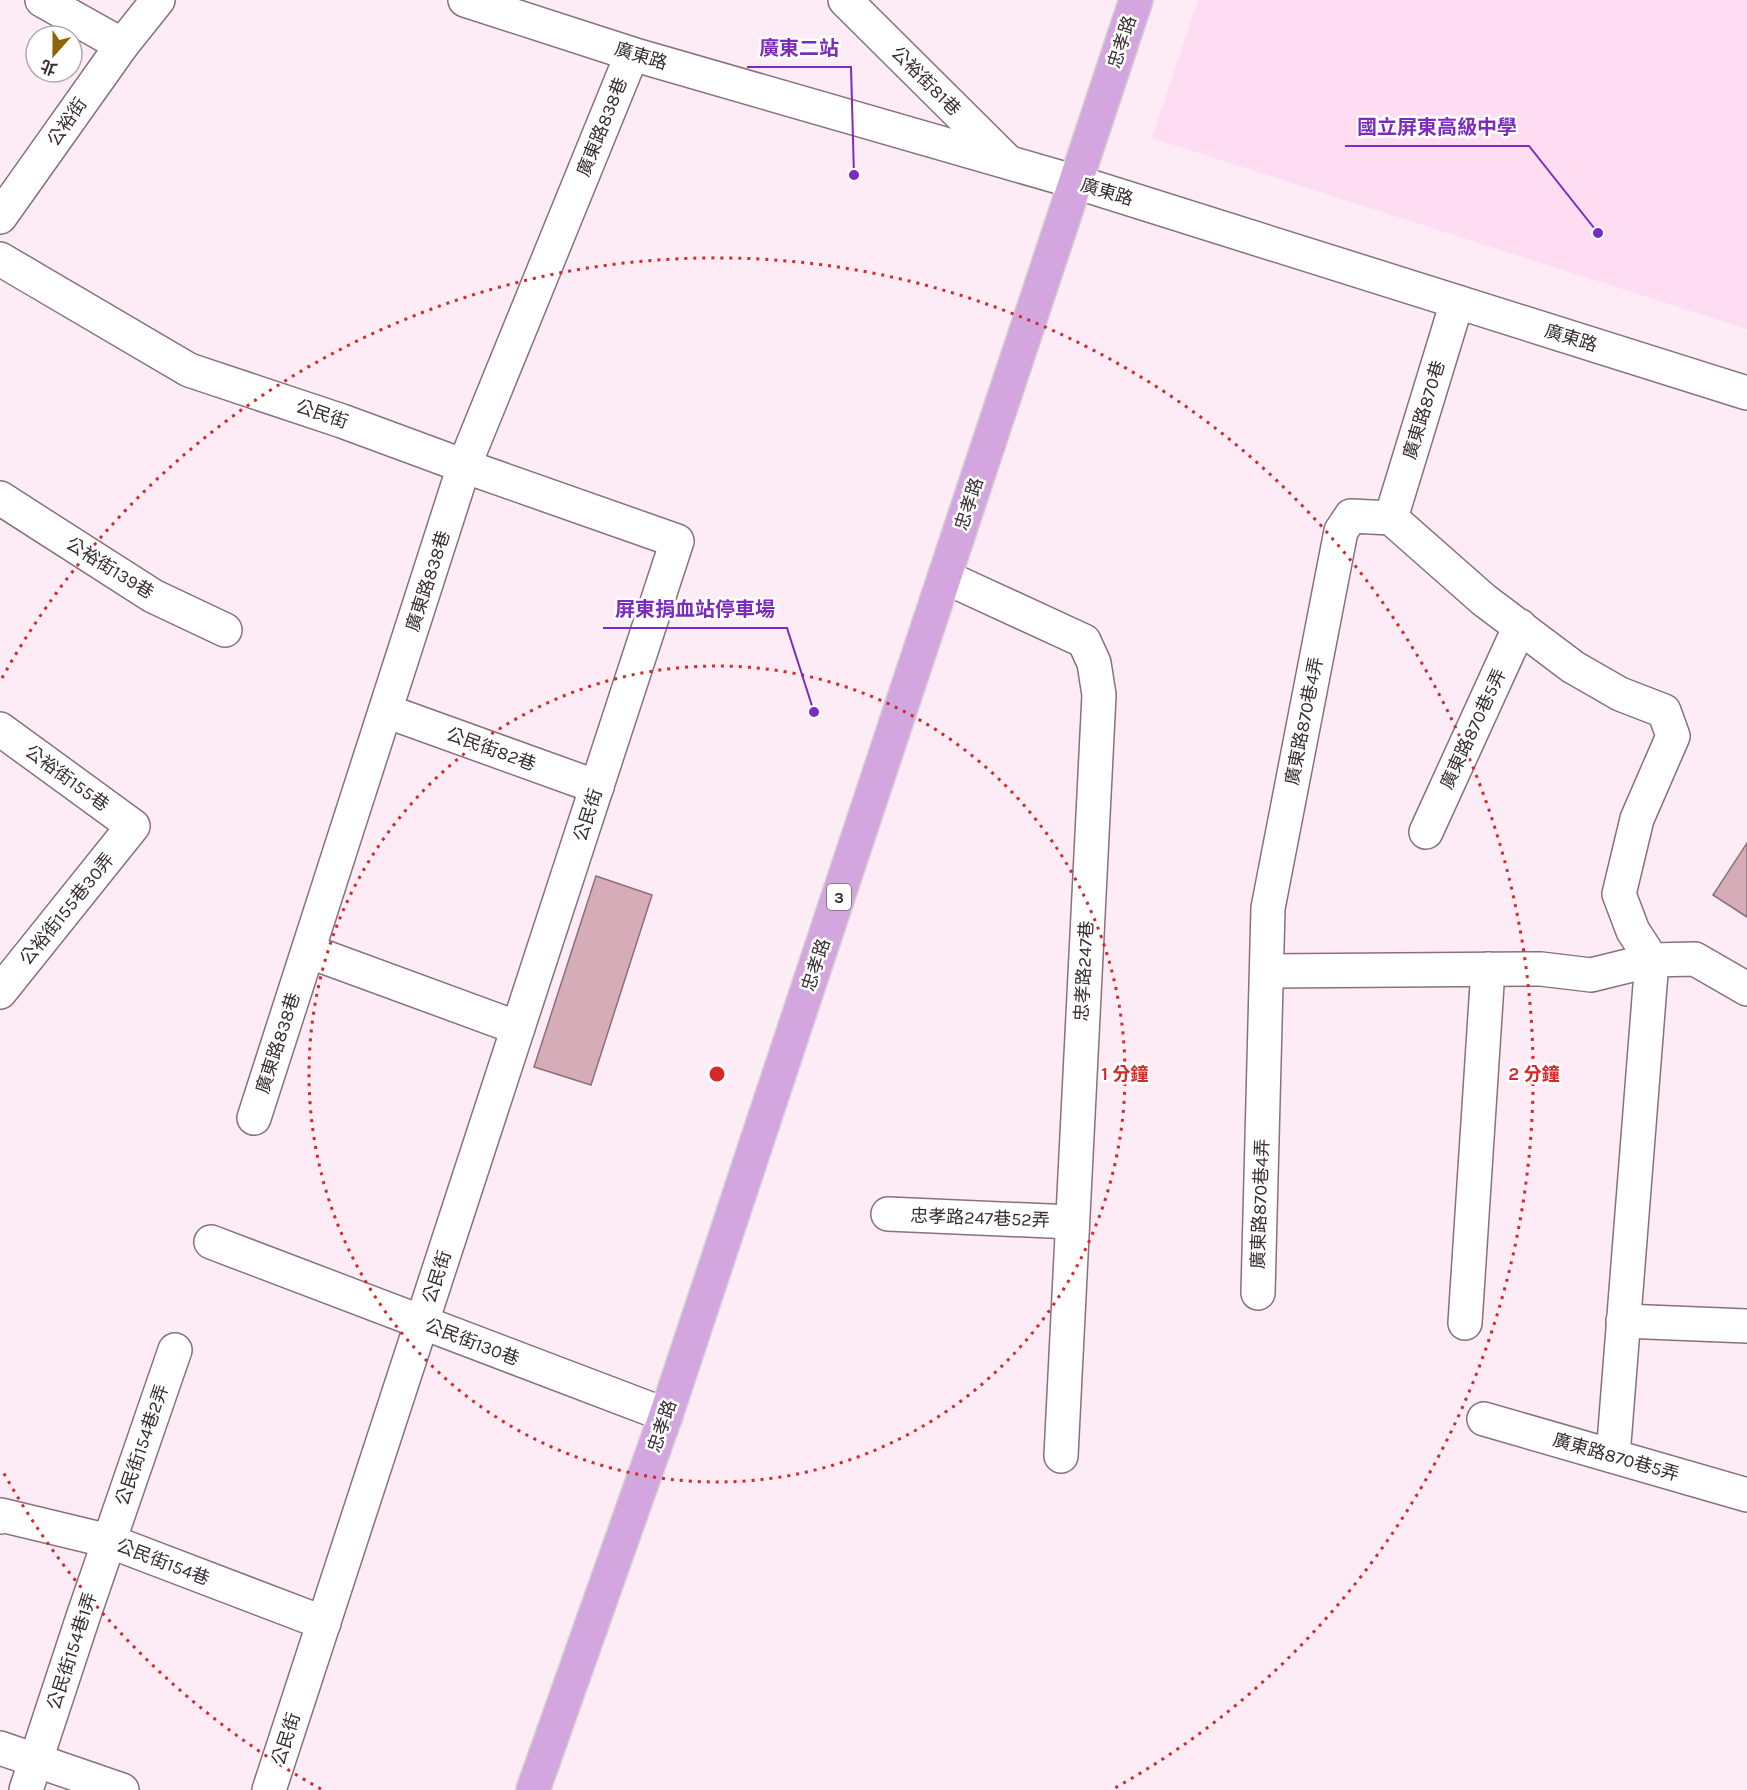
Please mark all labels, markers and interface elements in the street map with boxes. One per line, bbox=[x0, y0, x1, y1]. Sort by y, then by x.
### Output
street label: 忠孝路 bbox=[1103, 13, 1141, 71]
north arrow bbox=[24, 24, 84, 84]
callout: 廣東二站 bbox=[747, 29, 851, 67]
text: 廣東二站 bbox=[759, 37, 839, 60]
street label: 廣東路 bbox=[612, 38, 670, 74]
street label: 公裕街81巷 bbox=[887, 42, 965, 120]
text: 北 bbox=[38, 56, 60, 79]
street label: 廣東路838巷 bbox=[572, 74, 632, 180]
street label: 公裕街 bbox=[43, 94, 91, 150]
callout: 國立屏東高級中學 bbox=[1345, 108, 1529, 146]
text: 國立屏東高級中學 bbox=[1357, 116, 1517, 139]
street label: 廣東路 bbox=[1078, 174, 1136, 210]
street label: 廣東路 bbox=[1542, 320, 1600, 356]
street label: 廣東路870巷 bbox=[1399, 358, 1449, 462]
street label: 公民街 bbox=[293, 395, 351, 433]
street label: 忠孝路 bbox=[950, 475, 988, 533]
street label: 廣東路838巷 bbox=[401, 528, 455, 634]
street label: 公裕街139巷 bbox=[62, 532, 158, 604]
callout: 屏東捐血站停車場 bbox=[603, 590, 787, 628]
text: 屏東捐血站停車場 bbox=[615, 598, 775, 621]
street label: 廣東路870巷4弄 bbox=[1281, 655, 1327, 787]
street label: 廣東路870巷5弄 bbox=[1435, 665, 1511, 793]
street label: 公民街82巷 bbox=[443, 723, 539, 775]
street label: 公裕街155巷 bbox=[21, 740, 113, 816]
street label: 公民街 bbox=[569, 786, 607, 844]
street label: 公裕街155巷30弄 bbox=[15, 849, 119, 969]
road number: 3 bbox=[827, 884, 851, 910]
street label: 忠孝路247巷 bbox=[1070, 920, 1098, 1022]
street label: 忠孝路 bbox=[797, 936, 835, 994]
street label: 廣東路838巷 bbox=[251, 990, 305, 1096]
text: 1 分鐘 bbox=[1102, 1063, 1148, 1085]
text: 2 分鐘 bbox=[1508, 1063, 1560, 1085]
centre of rings bbox=[707, 1064, 727, 1084]
street label: 廣東路870巷4弄 bbox=[1247, 1139, 1273, 1269]
street label: 忠孝路247巷52弄 bbox=[910, 1205, 1050, 1231]
street label: 公民街 bbox=[418, 1248, 456, 1306]
street label: 公民街130巷 bbox=[422, 1314, 522, 1370]
street label: 公民街154巷2弄 bbox=[111, 1382, 173, 1508]
street label: 忠孝路 bbox=[643, 1397, 681, 1455]
street label: 廣東路870巷5弄 bbox=[1550, 1428, 1682, 1486]
street label: 公民街154巷 bbox=[113, 1534, 213, 1590]
street label: 公民街154巷1弄 bbox=[43, 1590, 101, 1712]
street label: 公民街 bbox=[267, 1710, 305, 1768]

